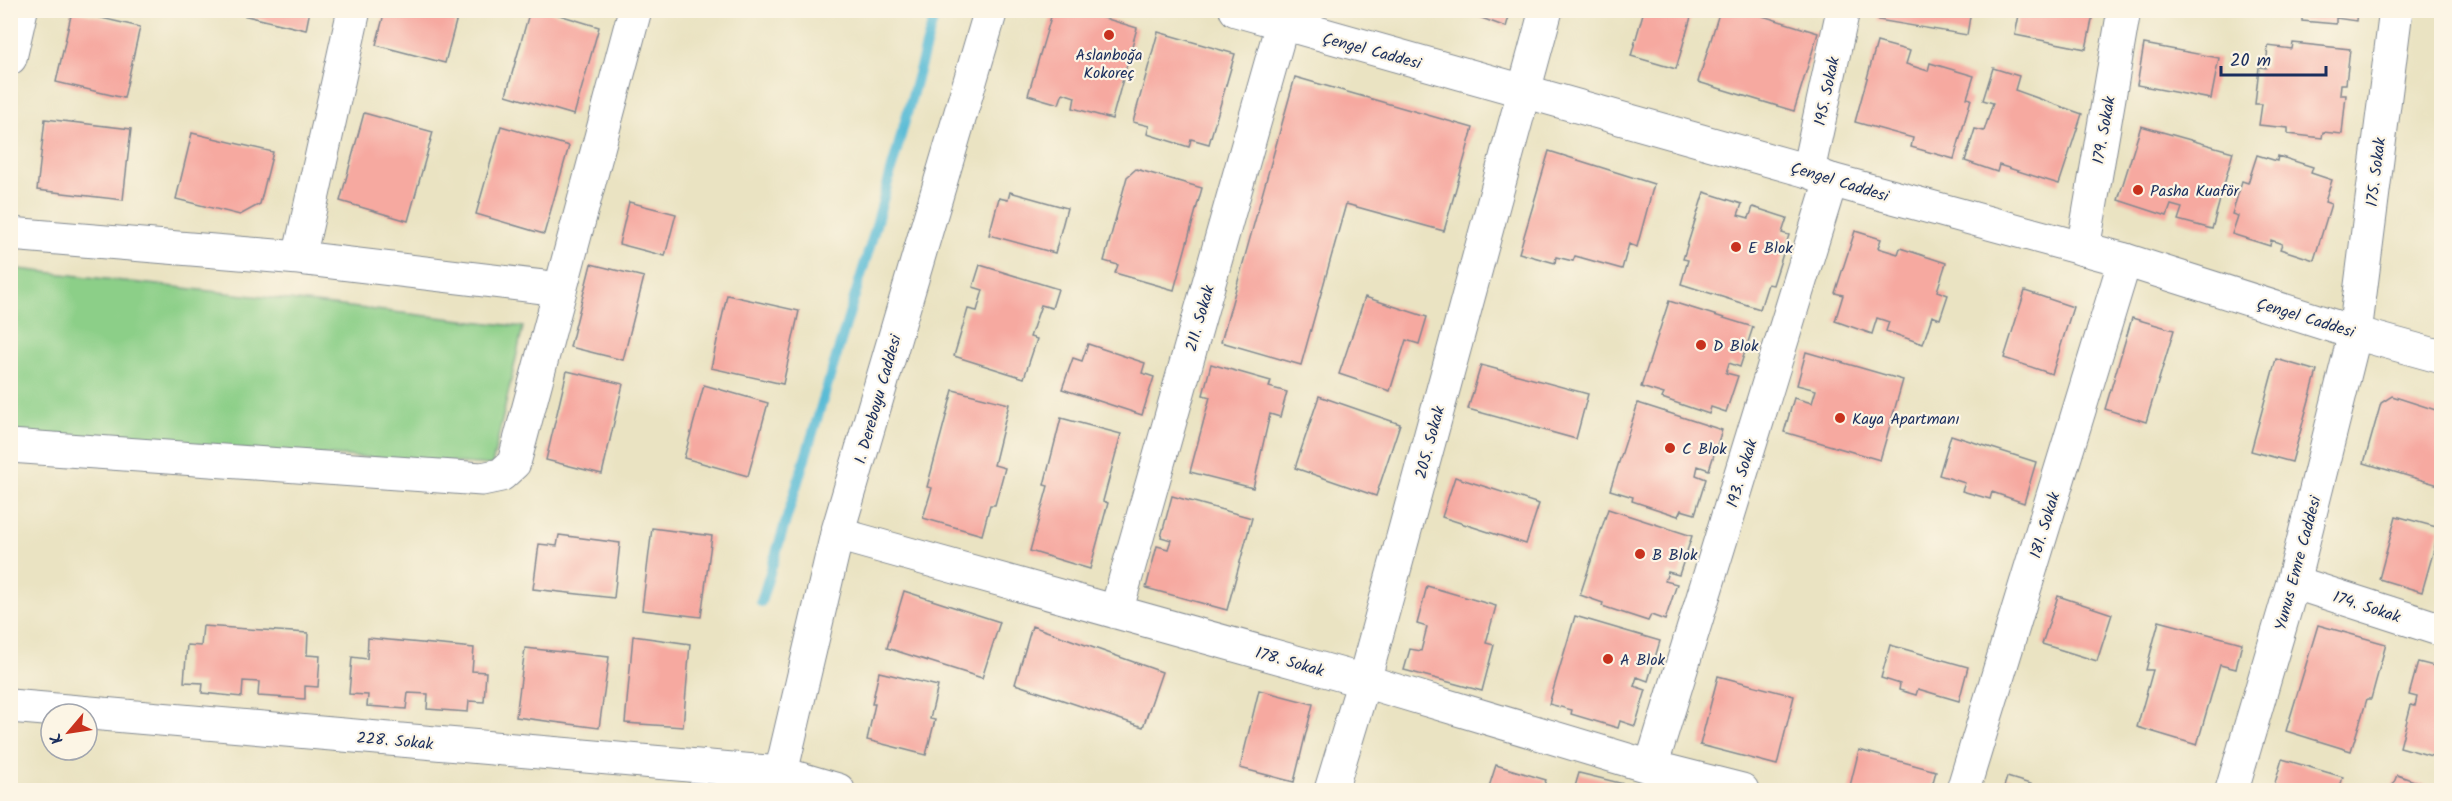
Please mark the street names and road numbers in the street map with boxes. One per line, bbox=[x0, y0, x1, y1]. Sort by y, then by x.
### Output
street label: Çengel Caddesi bbox=[1319, 26, 1425, 77]
street label: 195. Sokak bbox=[1808, 54, 1847, 128]
street label: 179. Sokak bbox=[2086, 94, 2123, 166]
street label: 175. Sokak bbox=[2360, 136, 2393, 208]
street label: Çengel Caddesi bbox=[1787, 156, 1893, 210]
street label: 211. Sokak bbox=[1179, 282, 1222, 354]
street label: Çengel Caddesi bbox=[2253, 292, 2359, 346]
street label: 1. Dereboyu Caddesi bbox=[848, 331, 909, 467]
street label: 205. Sokak bbox=[1409, 403, 1452, 482]
street label: 193. Sokak bbox=[1720, 436, 1765, 511]
street label: 181. Sokak bbox=[2024, 489, 2067, 562]
street label: Yunus Emre Caddesi bbox=[2268, 492, 2329, 633]
street label: 174. Sokak bbox=[2330, 585, 2404, 630]
street label: 178. Sokak bbox=[1252, 641, 1327, 684]
street label: 228. Sokak bbox=[356, 726, 435, 757]

